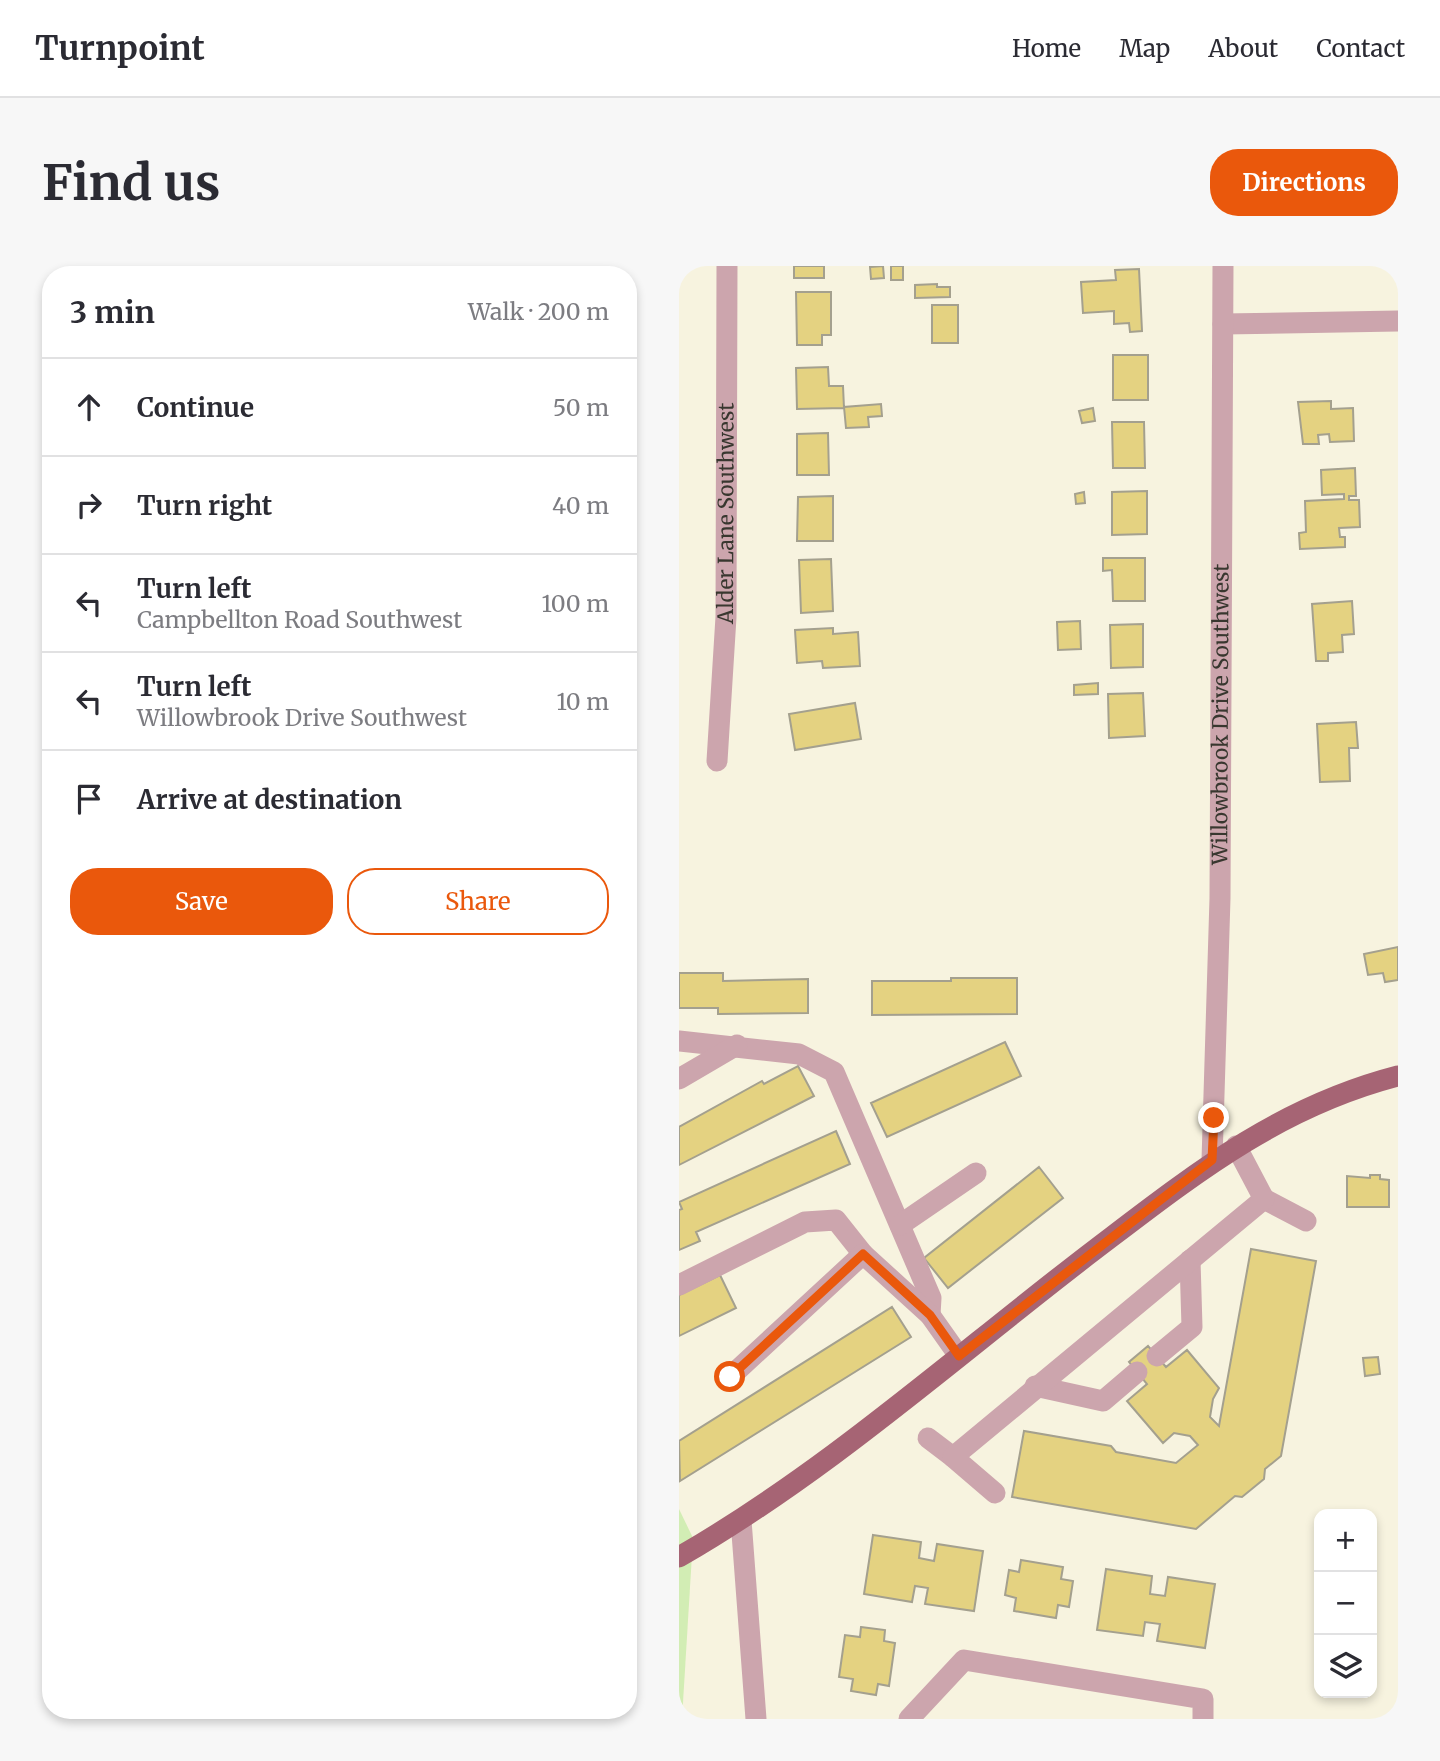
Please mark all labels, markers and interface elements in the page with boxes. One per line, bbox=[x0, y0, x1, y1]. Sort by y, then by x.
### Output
text: Turnpoint bbox=[35, 28, 205, 69]
text: Home bbox=[1012, 33, 1081, 64]
text: Map bbox=[1119, 33, 1170, 64]
text: About bbox=[1208, 33, 1278, 64]
text: Contact bbox=[1316, 33, 1405, 64]
button: Directions bbox=[1210, 149, 1398, 216]
text: Find us bbox=[42, 152, 220, 213]
text: 3 min bbox=[70, 293, 155, 331]
text: Walk · 200 m bbox=[468, 297, 609, 326]
icon: ahead bbox=[70, 388, 108, 426]
text: Continue bbox=[137, 391, 254, 424]
text: 50 m bbox=[553, 393, 609, 422]
street label: Alder Lane Southwest bbox=[712, 403, 740, 625]
icon: right bbox=[70, 486, 108, 524]
text: Turn right bbox=[137, 489, 272, 522]
text: 40 m bbox=[552, 491, 609, 520]
street label: Willowbrook Drive Southwest bbox=[1206, 563, 1235, 866]
text: Turn left bbox=[137, 572, 251, 605]
icon: left bbox=[70, 584, 108, 622]
text: 100 m bbox=[541, 589, 609, 618]
text: Campbellton Road Southwest bbox=[137, 605, 462, 634]
text: Turn left bbox=[137, 670, 251, 703]
icon: left bbox=[70, 682, 108, 720]
text: 10 m bbox=[556, 687, 609, 716]
text: Willowbrook Drive Southwest bbox=[137, 703, 467, 732]
icon: arrive bbox=[70, 780, 108, 818]
text: Arrive at destination bbox=[137, 783, 402, 816]
button: Save bbox=[70, 868, 333, 935]
button: Share bbox=[347, 868, 609, 935]
route end bbox=[1198, 1102, 1229, 1133]
route start bbox=[714, 1361, 745, 1392]
map controls bbox=[1314, 1509, 1377, 1698]
button: + bbox=[1314, 1509, 1377, 1572]
button: − bbox=[1314, 1572, 1377, 1635]
button: layers bbox=[1314, 1635, 1377, 1698]

